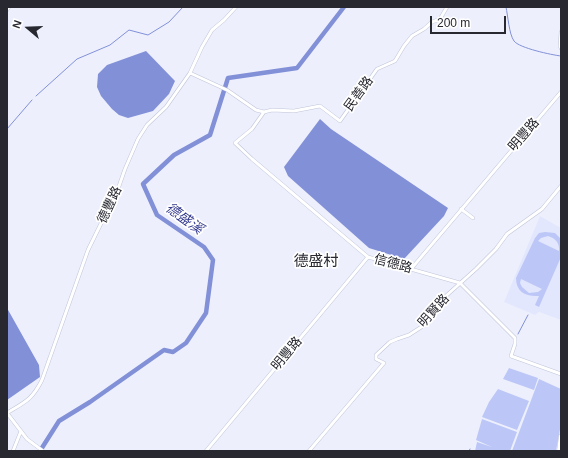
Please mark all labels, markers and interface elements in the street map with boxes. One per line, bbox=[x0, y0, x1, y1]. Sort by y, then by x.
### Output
north arrow bbox=[8, 8, 48, 48]
scale bar bbox=[432, 8, 508, 34]
text: 200 m bbox=[437, 16, 470, 30]
text: N bbox=[10, 18, 24, 30]
street label: 民善路 bbox=[341, 74, 377, 114]
street label: 明豐路 bbox=[505, 115, 543, 155]
street label: 德豐路 bbox=[95, 184, 125, 226]
water label: 德盛溪 bbox=[162, 200, 206, 238]
street label: 信德路 bbox=[372, 251, 414, 277]
district label: 德盛村 bbox=[294, 253, 338, 271]
street label: 明賢路 bbox=[415, 291, 453, 331]
street label: 明豐路 bbox=[268, 334, 306, 374]

